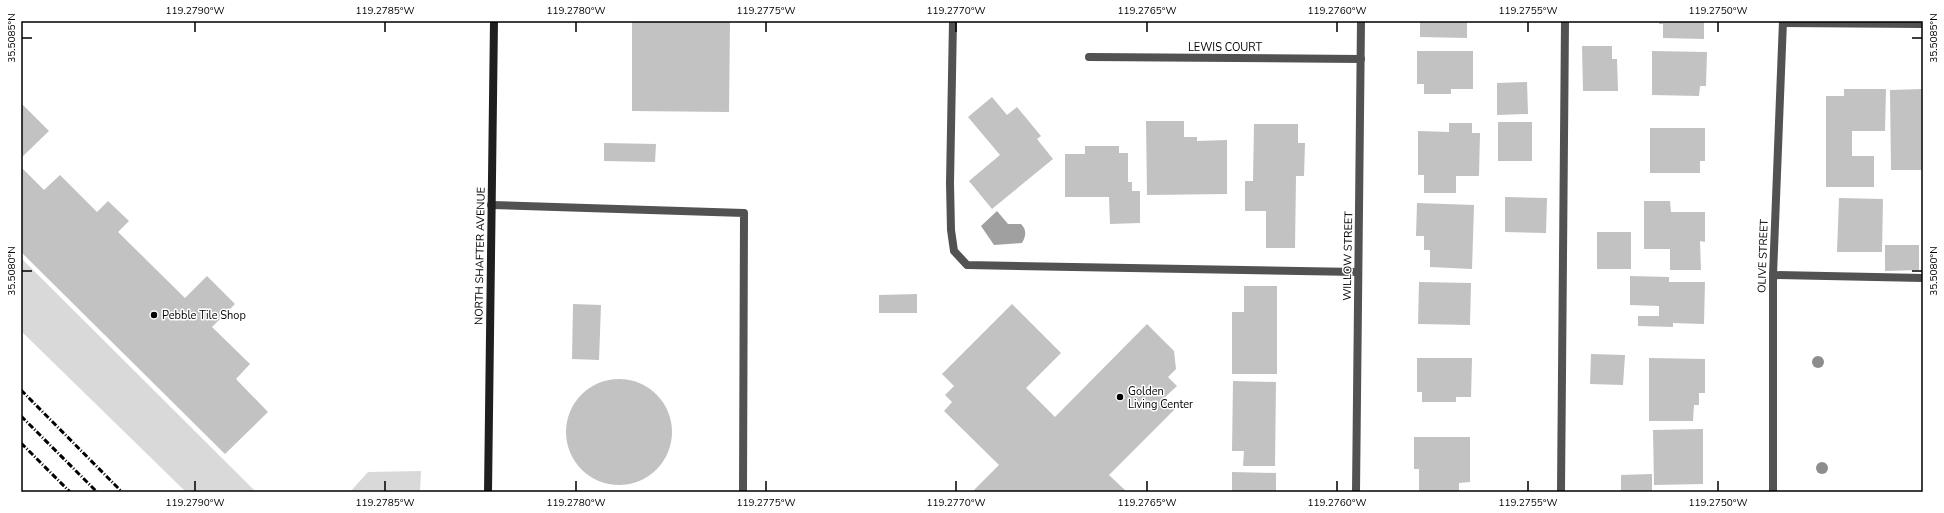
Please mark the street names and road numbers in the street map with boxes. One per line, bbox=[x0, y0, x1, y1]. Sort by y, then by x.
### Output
street label: LEWIS COURT bbox=[1188, 40, 1262, 55]
street label: NORTH SHAFTER AVENUE bbox=[471, 187, 489, 325]
street label: WILLOW STREET bbox=[1340, 211, 1356, 301]
street label: OLIVE STREET bbox=[1754, 218, 1772, 293]

